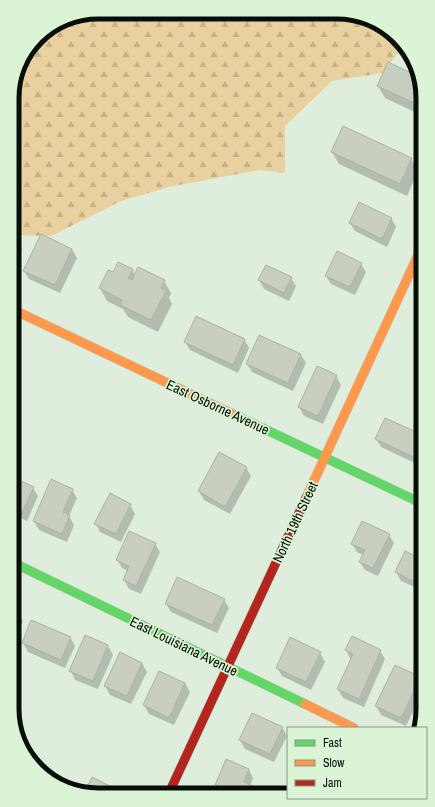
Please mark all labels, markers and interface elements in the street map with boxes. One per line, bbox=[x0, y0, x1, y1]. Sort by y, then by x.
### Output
street label: East Osborne Avenue bbox=[164, 375, 272, 439]
street label: North 19th Street bbox=[268, 479, 322, 565]
street label: East Louisiana Avenue bbox=[127, 612, 241, 680]
legend bbox=[287, 727, 427, 799]
text: Fast bbox=[323, 735, 342, 751]
text: Slow bbox=[323, 755, 345, 771]
text: Jam bbox=[323, 775, 342, 791]

